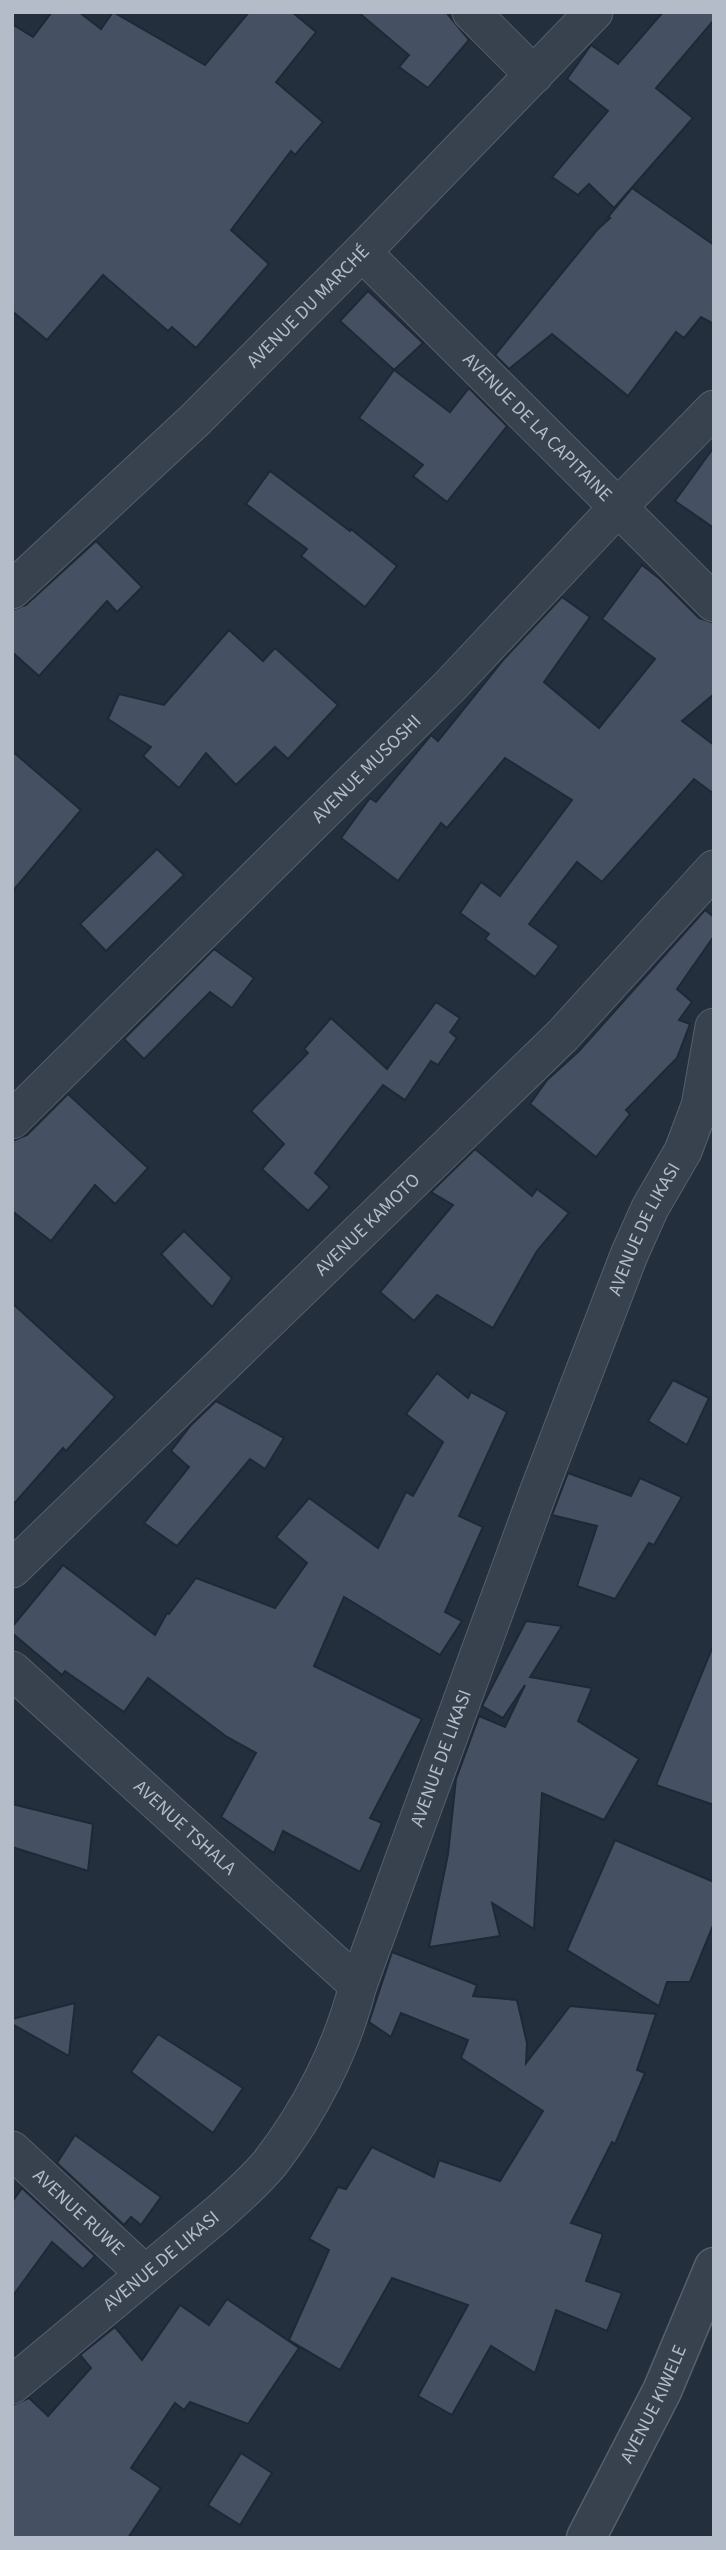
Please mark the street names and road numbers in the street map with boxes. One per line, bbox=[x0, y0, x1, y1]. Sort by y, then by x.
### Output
street label: AVENUE DU MARCHÉ bbox=[240, 239, 376, 374]
street label: AVENUE DE LA CAPITAINE bbox=[457, 347, 618, 508]
street label: AVENUE MUSOSHI bbox=[306, 708, 427, 829]
street label: AVENUE DE LIKASI bbox=[601, 1158, 687, 1299]
street label: AVENUE KAMOTO bbox=[309, 1167, 426, 1282]
street label: AVENUE DE LIKASI bbox=[403, 1686, 478, 1831]
street label: AVENUE TSHALA bbox=[128, 1774, 243, 1882]
street label: AVENUE RUWE bbox=[27, 2163, 130, 2262]
street label: AVENUE DE LIKASI bbox=[97, 2204, 225, 2317]
street label: AVENUE KIWELE bbox=[613, 2341, 693, 2468]

